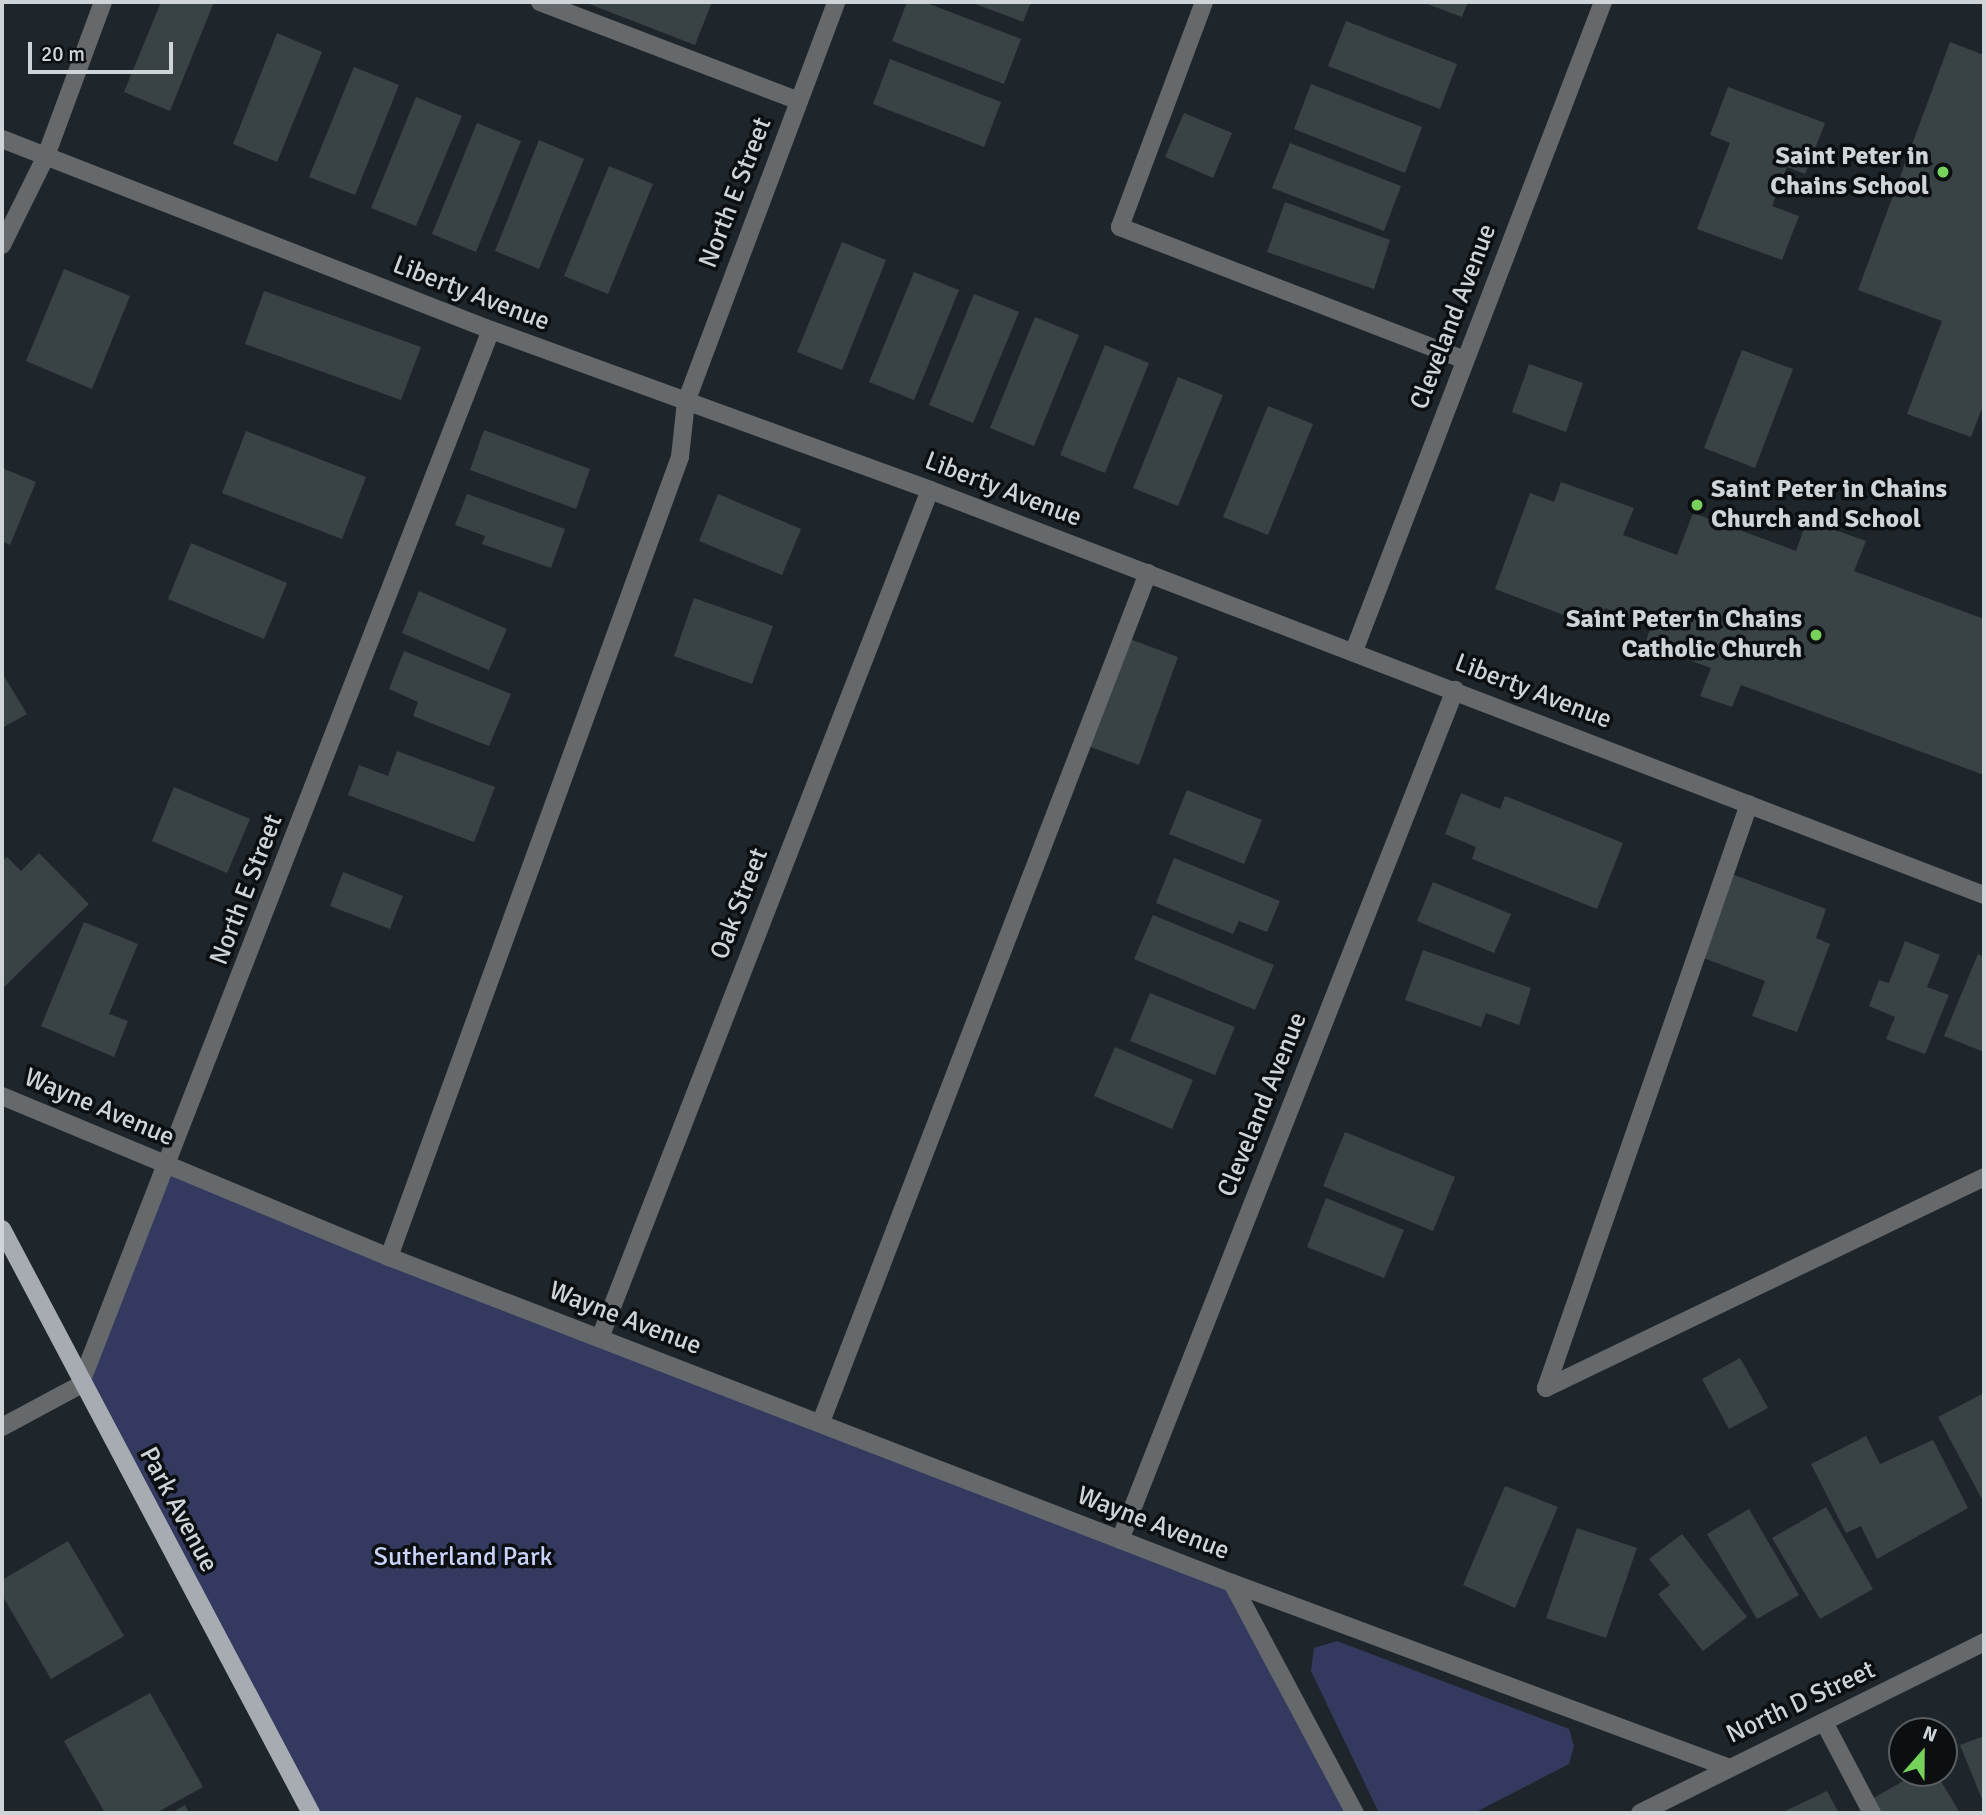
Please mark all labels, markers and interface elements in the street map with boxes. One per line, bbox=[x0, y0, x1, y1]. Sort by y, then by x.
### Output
scale bar bbox=[32, 28, 177, 72]
text: 20 m bbox=[41, 41, 85, 67]
street label: North E Street bbox=[693, 113, 779, 273]
place label: Saint Peter in Chains School bbox=[1770, 141, 1929, 202]
marker: Saint Peter in Chains School bbox=[1935, 164, 1951, 180]
street label: Cleveland Avenue bbox=[1404, 220, 1504, 414]
street label: Liberty Avenue bbox=[388, 250, 554, 338]
street label: Liberty Avenue bbox=[920, 446, 1086, 534]
place label: Saint Peter in Chains Church and School bbox=[1711, 474, 1947, 536]
marker: Saint Peter in Chains Church and School bbox=[1689, 497, 1705, 513]
place label: Saint Peter in Chains Catholic Church bbox=[1566, 604, 1802, 666]
marker: Saint Peter in Chains Catholic Church bbox=[1808, 627, 1824, 643]
street label: Liberty Avenue bbox=[1450, 648, 1616, 736]
street label: North E Street bbox=[204, 810, 290, 970]
street label: Oak Street bbox=[705, 844, 775, 964]
street label: Cleveland Avenue bbox=[1212, 1008, 1314, 1202]
street label: Wayne Avenue bbox=[19, 1062, 179, 1154]
street label: Wayne Avenue bbox=[545, 1276, 705, 1362]
street label: Park Avenue bbox=[132, 1442, 224, 1578]
street label: Wayne Avenue bbox=[1073, 1481, 1233, 1567]
park label: Sutherland Park bbox=[373, 1542, 553, 1574]
street label: North D Street bbox=[1722, 1655, 1880, 1751]
north arrow bbox=[1888, 1717, 1958, 1787]
text: N bbox=[1919, 1721, 1940, 1748]

